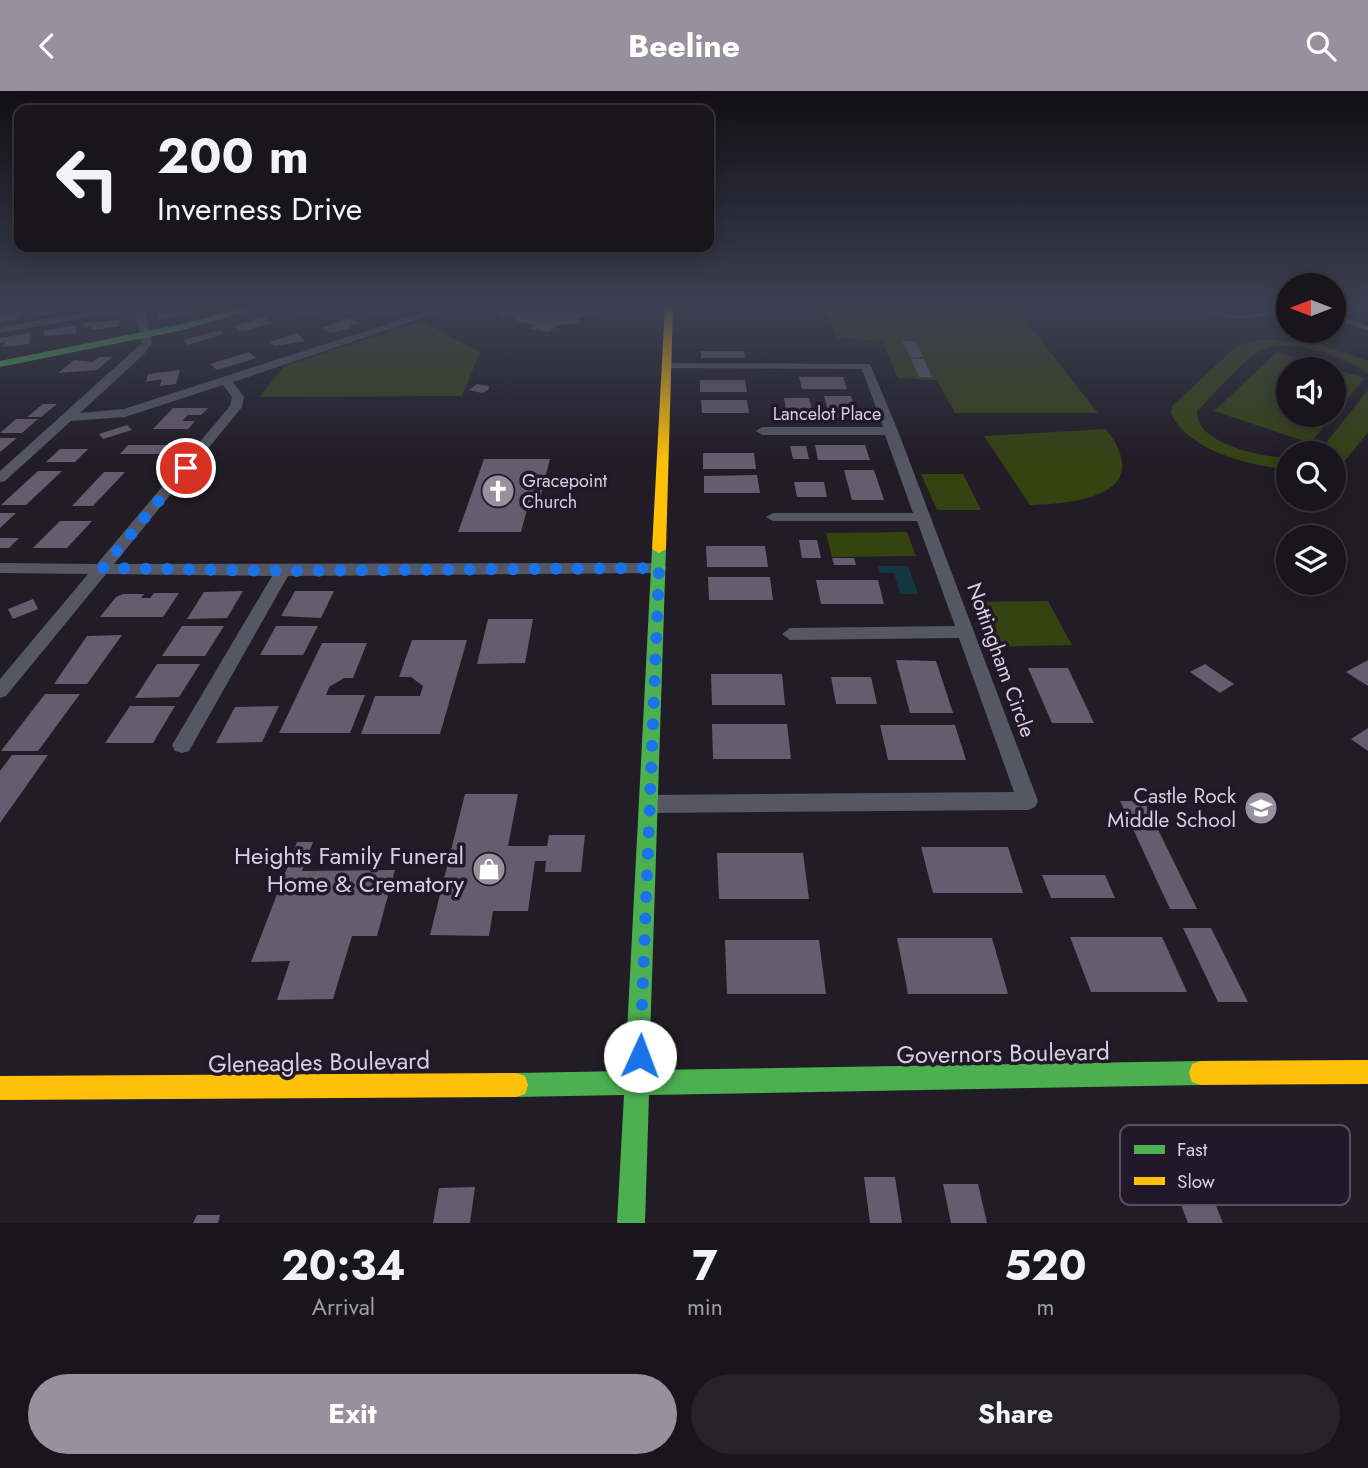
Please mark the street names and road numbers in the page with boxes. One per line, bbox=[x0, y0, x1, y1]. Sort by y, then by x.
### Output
street label: Lancelot Place bbox=[773, 401, 881, 427]
street label: Nottingham Circle bbox=[959, 579, 1043, 742]
street label: Governors Boulevard bbox=[896, 1034, 1110, 1072]
street label: Gleneagles Boulevard bbox=[208, 1043, 430, 1081]

